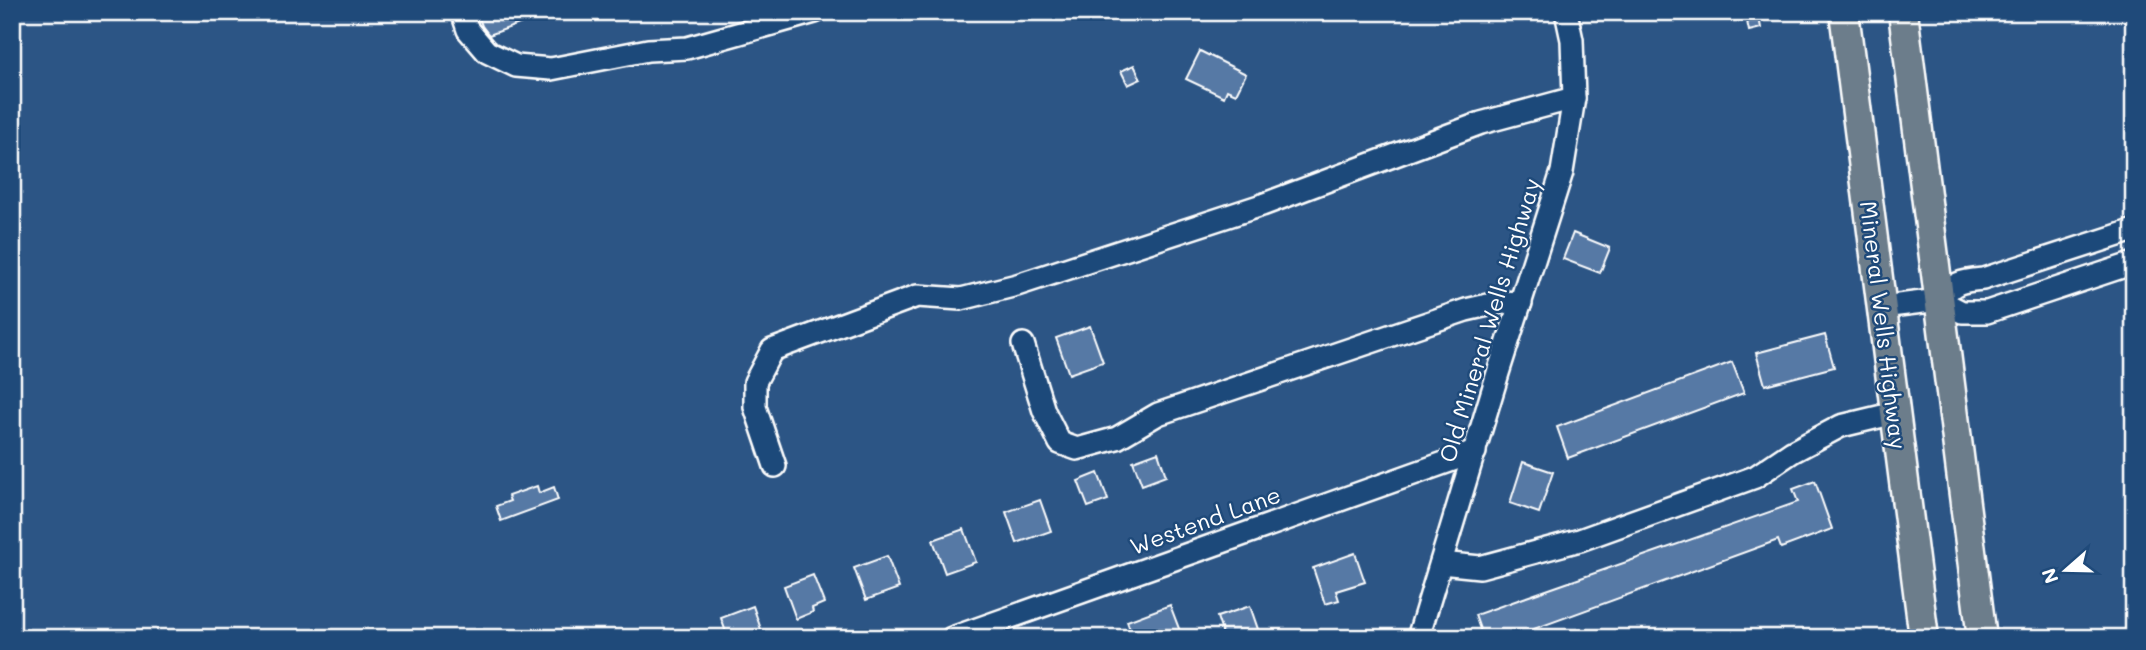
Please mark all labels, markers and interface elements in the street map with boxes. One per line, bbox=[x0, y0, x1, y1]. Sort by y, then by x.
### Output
street label: Old Mineral Wells Highway bbox=[1431, 174, 1547, 466]
street label: Mineral Wells Highway bbox=[1854, 199, 1914, 451]
street label: Westend Lane bbox=[1126, 479, 1284, 561]
north arrow bbox=[2030, 534, 2100, 604]
text: N bbox=[2035, 565, 2064, 587]

